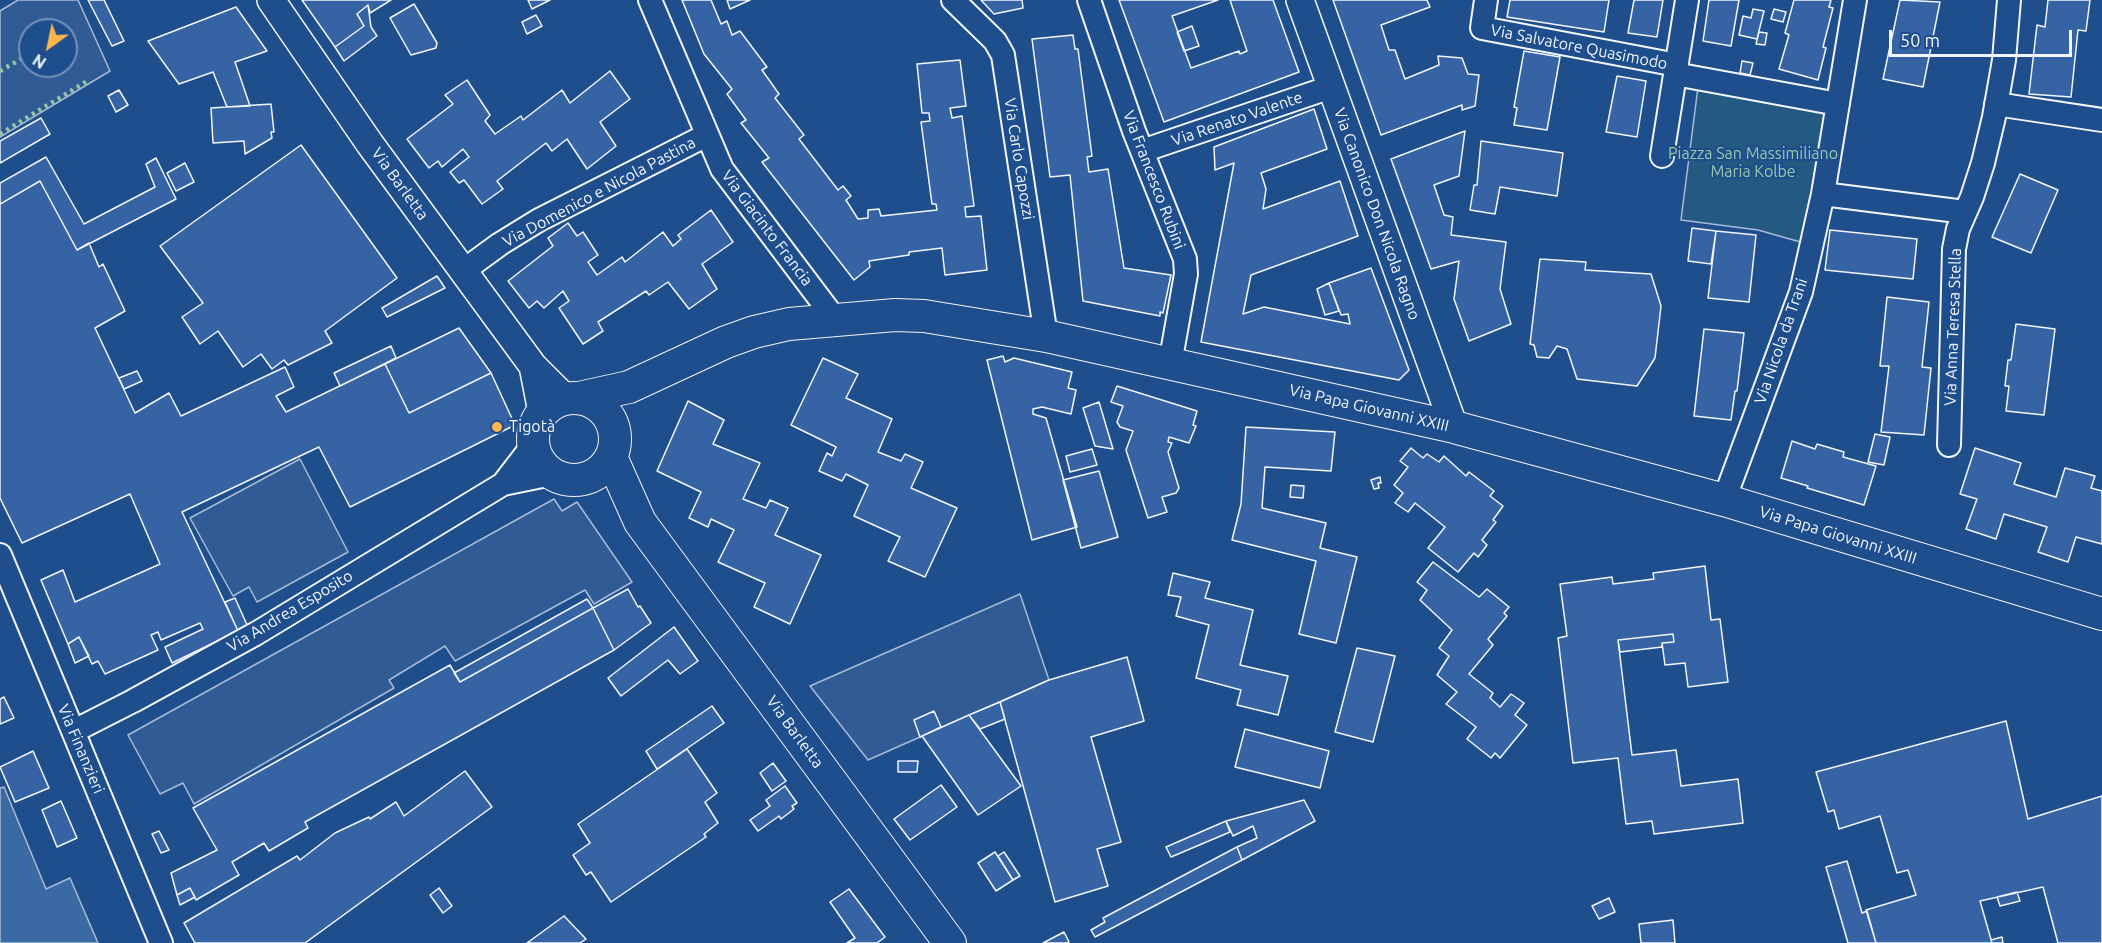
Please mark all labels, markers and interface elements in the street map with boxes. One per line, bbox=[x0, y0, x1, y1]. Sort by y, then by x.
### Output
north arrow bbox=[18, 18, 78, 78]
scale bar bbox=[1892, 18, 2075, 56]
street label: Via Salvatore Quasimodo bbox=[1489, 20, 1669, 74]
text: 50 m bbox=[1900, 30, 1940, 50]
text: N bbox=[29, 51, 49, 72]
street label: Via Renato Valente bbox=[1169, 88, 1305, 150]
street label: Via Carlo Capozzi bbox=[1000, 97, 1038, 221]
street label: Via Canonico Don Nicola Ragno bbox=[1330, 106, 1424, 322]
street label: Via Francesco Rubini bbox=[1119, 108, 1189, 252]
street label: Via Domenico e Nicola Pastina bbox=[499, 133, 699, 251]
street label: Via Barletta bbox=[367, 144, 433, 224]
park label: Piazza San Massimiliano Maria Kolbe bbox=[1668, 144, 1838, 182]
street label: Via Giacinto Francia bbox=[717, 166, 817, 290]
street label: Via Anna Teresa Stella bbox=[1941, 248, 1965, 406]
street label: Via Nicola da Trani bbox=[1751, 276, 1811, 406]
street label: Via Papa Giovanni XXIII bbox=[1287, 380, 1451, 436]
place label: Tigotà bbox=[509, 417, 555, 437]
marker: Tigotà bbox=[490, 420, 504, 434]
street label: Via Papa Giovanni XXIII bbox=[1757, 502, 1919, 568]
street label: Via Andrea Esposito bbox=[224, 566, 356, 656]
street label: Via Barletta bbox=[762, 692, 828, 772]
street label: Via Finanzieri bbox=[54, 701, 108, 797]

